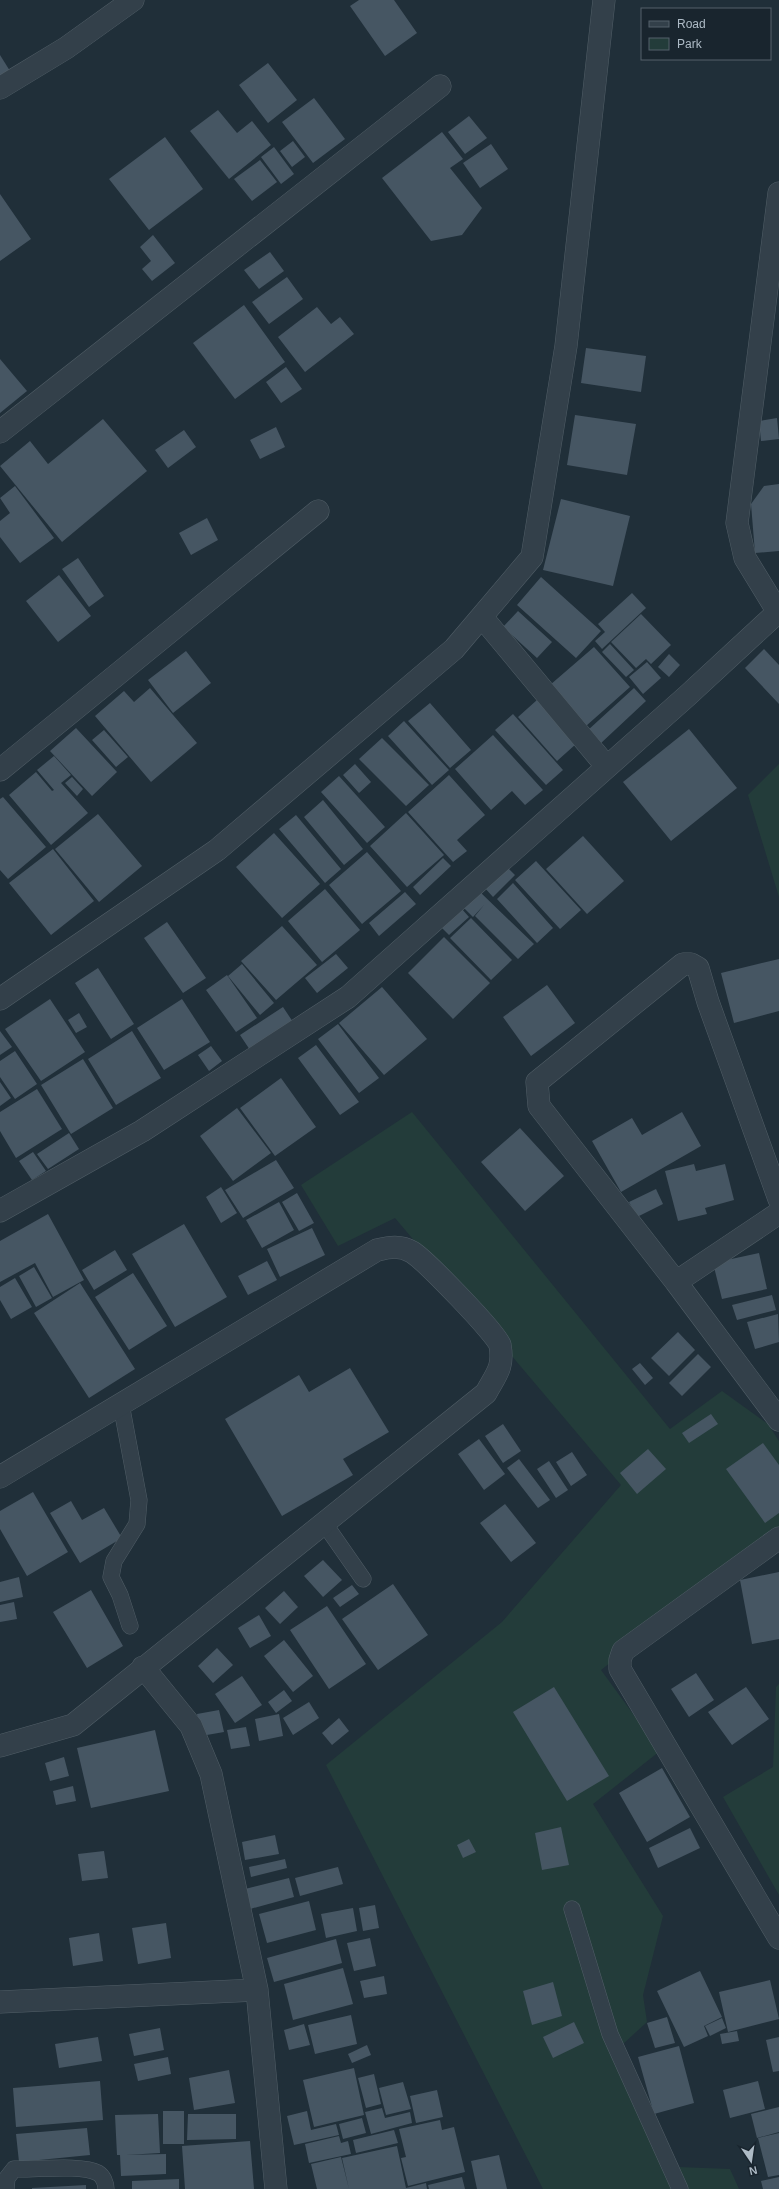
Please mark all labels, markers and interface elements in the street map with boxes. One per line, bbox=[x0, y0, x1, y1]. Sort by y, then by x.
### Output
legend bbox=[641, 8, 771, 60]
text: Road bbox=[677, 17, 706, 31]
text: Park bbox=[677, 37, 703, 51]
north arrow bbox=[731, 2141, 771, 2181]
text: N bbox=[748, 2164, 758, 2177]

